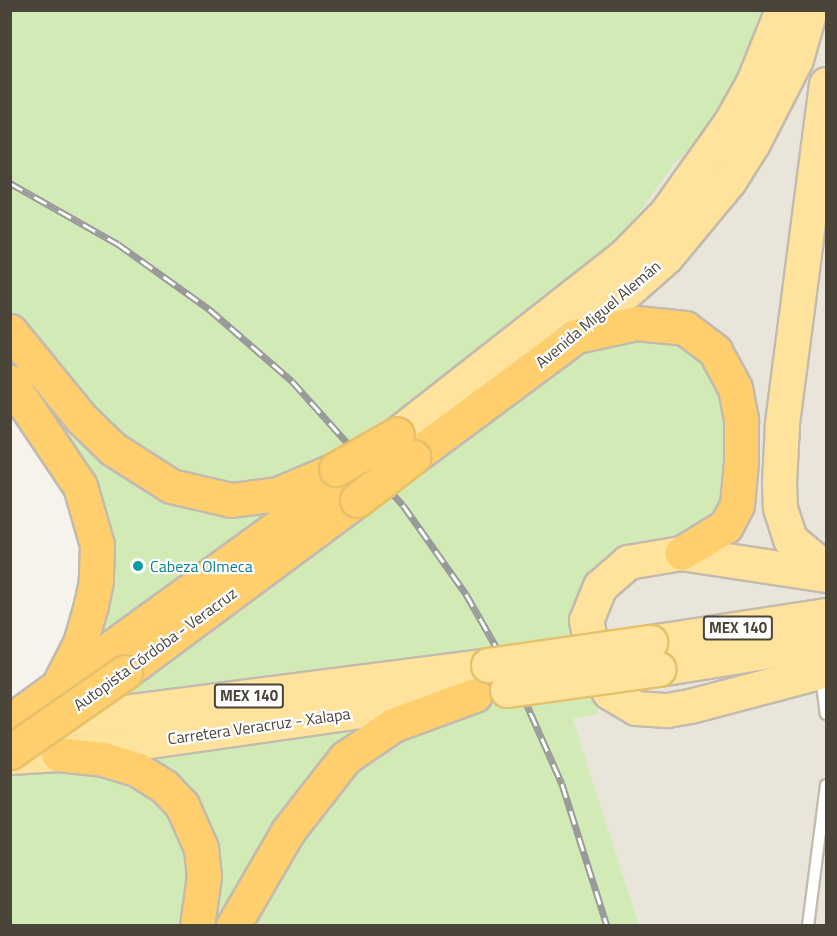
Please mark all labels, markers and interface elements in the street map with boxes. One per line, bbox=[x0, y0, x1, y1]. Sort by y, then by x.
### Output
street label: Avenida Miguel Alemán bbox=[532, 256, 664, 372]
place label: Cabeza Olmeca bbox=[150, 556, 253, 576]
marker: Cabeza Olmeca bbox=[131, 559, 145, 573]
street label: Autopista Córdoba - Veracruz bbox=[70, 583, 240, 715]
road number: MEX 140 bbox=[702, 616, 774, 640]
road number: MEX 140 bbox=[213, 684, 285, 708]
street label: Carretera Veracruz - Xalapa bbox=[166, 704, 352, 748]

